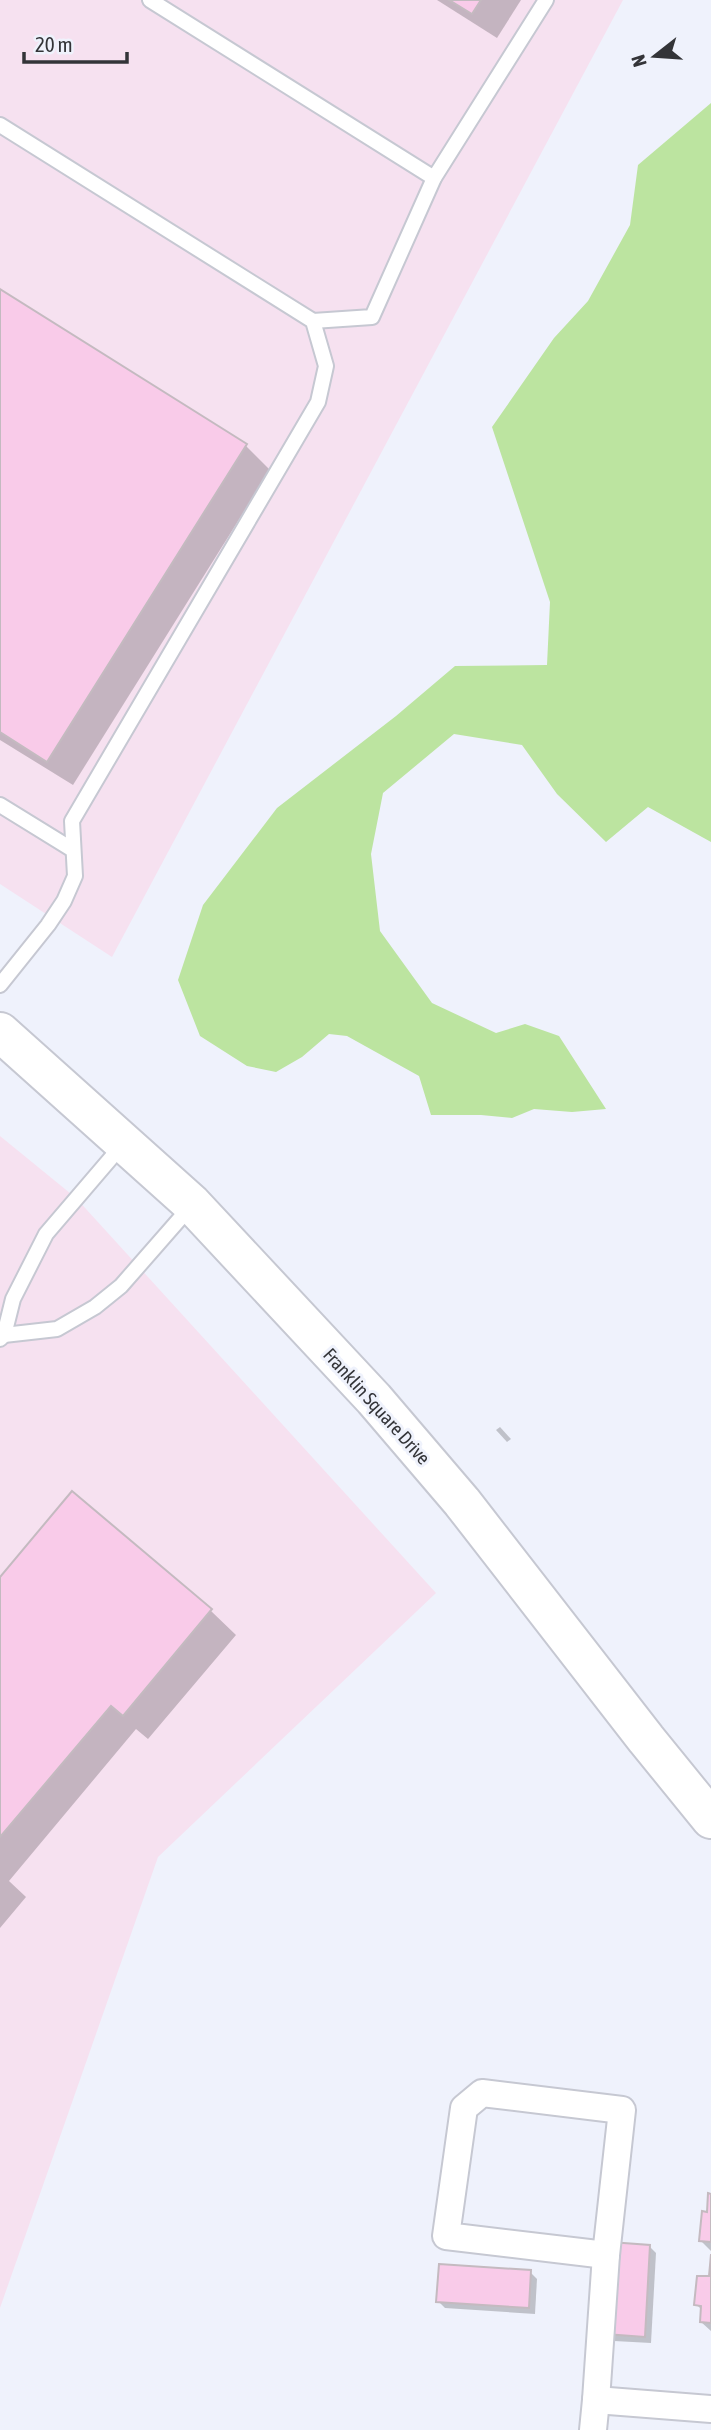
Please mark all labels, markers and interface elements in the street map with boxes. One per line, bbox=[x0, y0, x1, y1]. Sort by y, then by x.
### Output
scale bar bbox=[24, 21, 128, 65]
north arrow bbox=[620, 21, 690, 91]
text: 20 m bbox=[35, 32, 73, 56]
text: N bbox=[627, 52, 651, 70]
street label: Franklin Square Drive bbox=[319, 1343, 435, 1469]

